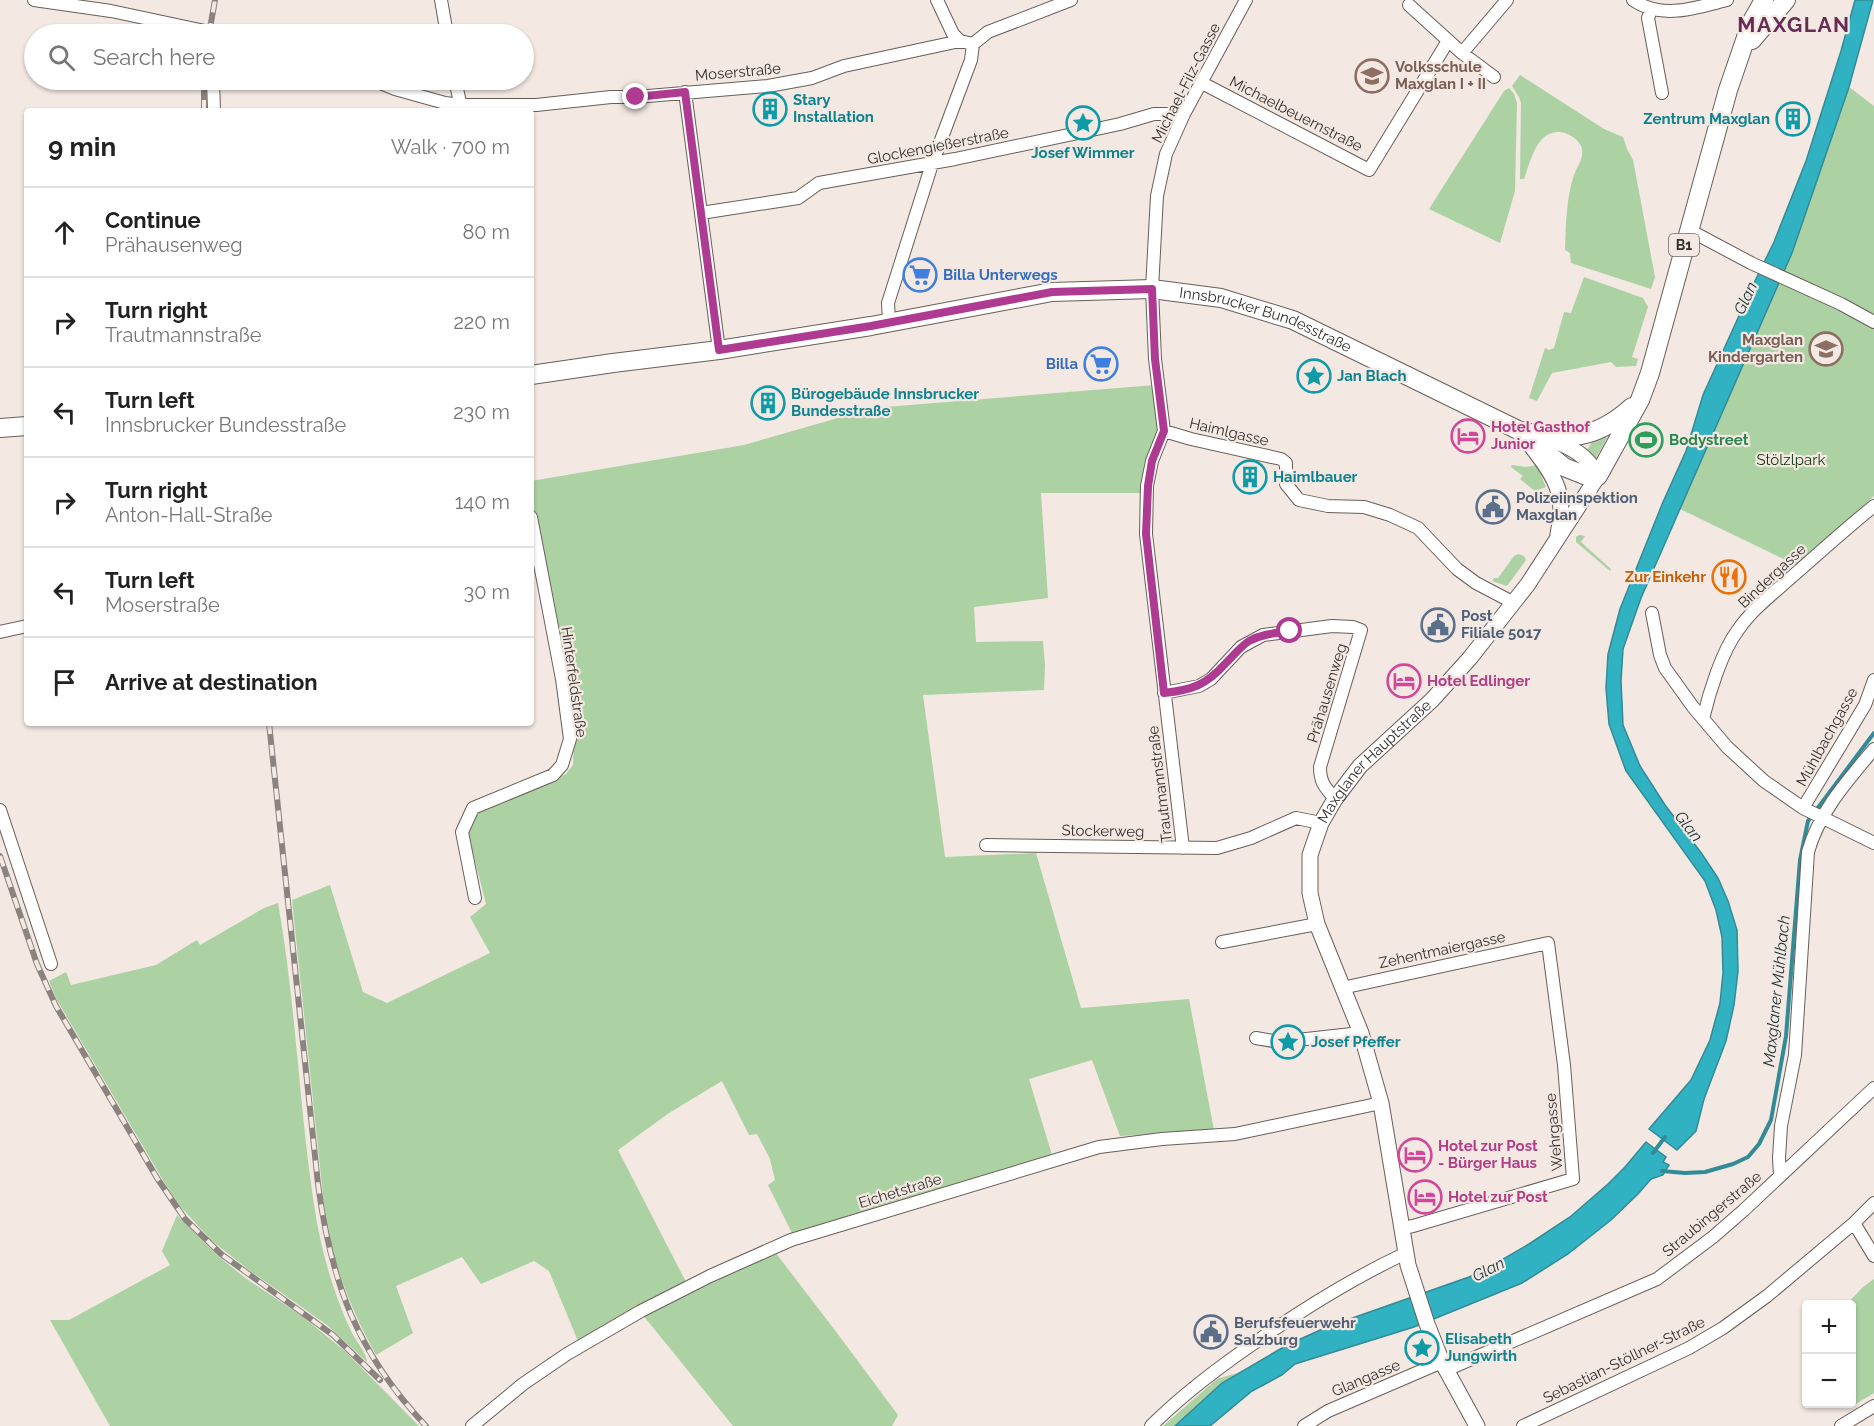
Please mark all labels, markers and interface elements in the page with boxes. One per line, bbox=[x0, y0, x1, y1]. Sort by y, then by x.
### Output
district label: MAXGLAN bbox=[1737, 12, 1851, 37]
street label: Michael-Filz-Gasse bbox=[1148, 20, 1224, 146]
search box bbox=[24, 24, 534, 90]
icon: search bbox=[45, 41, 78, 74]
text: Search here bbox=[93, 44, 215, 70]
school or university icon: Volksschule Maxglan I + II bbox=[1354, 58, 1390, 94]
place label: Volksschule Maxglan I + II bbox=[1395, 58, 1486, 93]
street label: Moserstraße bbox=[694, 59, 782, 85]
street label: Michaelbeuernstraße bbox=[1226, 73, 1366, 155]
route end bbox=[622, 83, 648, 109]
building icon: Stary Installation bbox=[752, 91, 788, 127]
place label: Stary Installation bbox=[793, 91, 874, 126]
building icon: Zentrum Maxglan bbox=[1775, 101, 1811, 137]
place icon: Josef Wimmer bbox=[1065, 105, 1101, 141]
place label: Zentrum Maxglan bbox=[1643, 110, 1770, 128]
street label: Glockengießerstraße bbox=[866, 123, 1010, 169]
text: 9 min bbox=[48, 132, 116, 162]
text: Walk · 700 m bbox=[391, 135, 510, 159]
place label: Josef Wimmer bbox=[1031, 144, 1135, 162]
text: Continue bbox=[105, 207, 201, 233]
icon: ahead bbox=[48, 216, 81, 249]
text: 80 m bbox=[462, 220, 510, 244]
text: Prähausenweg bbox=[105, 233, 243, 257]
road number: B1 bbox=[1669, 234, 1699, 256]
supermarket icon: Billa Unterwegs bbox=[902, 257, 938, 293]
place label: Billa Unterwegs bbox=[943, 266, 1058, 284]
water label: Glan bbox=[1730, 279, 1761, 317]
street label: Innsbrucker Bundesstraße bbox=[1178, 284, 1355, 356]
text: Turn right bbox=[105, 297, 208, 323]
icon: right bbox=[48, 306, 81, 339]
text: 220 m bbox=[453, 310, 510, 334]
text: Trautmannstraße bbox=[105, 323, 261, 347]
place label: Maxglan Kindergarten bbox=[1708, 331, 1803, 366]
school or university icon: Maxglan Kindergarten bbox=[1808, 331, 1844, 367]
supermarket icon: Billa bbox=[1083, 346, 1119, 382]
place label: Billa bbox=[1046, 355, 1078, 373]
place icon: Jan Blach bbox=[1296, 358, 1332, 394]
place label: Jan Blach bbox=[1337, 367, 1407, 385]
building icon: Bürogebäude Innsbrucker Bundesstraße bbox=[750, 385, 786, 421]
place label: Bürogebäude Innsbrucker Bundesstraße bbox=[791, 385, 979, 420]
text: Turn left bbox=[105, 387, 195, 413]
icon: left bbox=[48, 396, 81, 429]
text: 230 m bbox=[453, 400, 510, 424]
text: Innsbrucker Bundesstraße bbox=[105, 413, 346, 437]
street label: Haimlgasse bbox=[1187, 414, 1271, 450]
hotel icon: Hotel Gasthof Junior bbox=[1450, 418, 1486, 454]
place label: Hotel Gasthof Junior bbox=[1491, 418, 1590, 453]
sports icon: Bodystreet bbox=[1628, 422, 1664, 458]
place label: Bodystreet bbox=[1669, 431, 1749, 449]
park label: Stölzlpark bbox=[1757, 451, 1826, 469]
building icon: Haimlbauer bbox=[1232, 459, 1268, 495]
place label: Haimlbauer bbox=[1273, 468, 1358, 486]
text: Turn right bbox=[105, 477, 208, 503]
icon: right bbox=[48, 486, 81, 519]
public building icon: Polizeiinspektion Maxglan bbox=[1475, 489, 1511, 525]
place label: Polizeiinspektion Maxglan bbox=[1516, 489, 1638, 524]
text: 140 m bbox=[455, 490, 510, 514]
text: Anton-Hall-Straße bbox=[105, 503, 272, 527]
street label: Bindergasse bbox=[1734, 540, 1810, 612]
restaurant icon: Zur Einkehr bbox=[1711, 559, 1747, 595]
text: Turn left bbox=[105, 567, 195, 593]
place label: Zur Einkehr bbox=[1625, 568, 1706, 586]
icon: left bbox=[48, 576, 81, 609]
text: 30 m bbox=[464, 580, 510, 604]
text: Moserstraße bbox=[105, 593, 220, 617]
public building icon: Post Filiale 5017 bbox=[1420, 607, 1456, 643]
place label: Post Filiale 5017 bbox=[1461, 607, 1542, 642]
route start bbox=[1276, 617, 1302, 643]
street label: Hinterfeldstraße bbox=[557, 625, 591, 739]
street label: Prähausenweg bbox=[1303, 641, 1351, 745]
hotel icon: Hotel Edlinger bbox=[1386, 663, 1422, 699]
icon: arrive bbox=[48, 666, 81, 699]
text: Arrive at destination bbox=[105, 669, 318, 695]
place label: Hotel Edlinger bbox=[1427, 672, 1530, 690]
street label: Mühlbachgasse bbox=[1792, 684, 1862, 789]
street label: Maxglaner Hauptstraße bbox=[1314, 696, 1435, 826]
street label: Trautmannstraße bbox=[1144, 724, 1176, 843]
water label: Glan bbox=[1671, 807, 1706, 845]
street label: Stockerweg bbox=[1062, 821, 1144, 841]
water label: Maxglaner Mühlbach bbox=[1759, 914, 1794, 1068]
street label: Zehentmaiergasse bbox=[1377, 928, 1507, 972]
place icon: Josef Pfeffer bbox=[1270, 1024, 1306, 1060]
place label: Josef Pfeffer bbox=[1311, 1033, 1401, 1051]
street label: Wehrgasse bbox=[1542, 1092, 1566, 1172]
hotel icon: Hotel zur Post - Bürger Haus bbox=[1397, 1137, 1433, 1173]
place label: Hotel zur Post - Bürger Haus bbox=[1438, 1137, 1538, 1172]
street label: Straubingerstraße bbox=[1659, 1167, 1765, 1261]
street label: Eichetstraße bbox=[856, 1170, 944, 1212]
hotel icon: Hotel zur Post bbox=[1407, 1179, 1443, 1215]
place label: Hotel zur Post bbox=[1448, 1188, 1548, 1206]
water label: Glan bbox=[1469, 1253, 1508, 1286]
map controls bbox=[1802, 1300, 1856, 1408]
button: + bbox=[1802, 1300, 1856, 1354]
street label: Sebastian-Stöllner-Straße bbox=[1540, 1313, 1708, 1407]
public building icon: Berufsfeuerwehr Salzburg bbox=[1193, 1314, 1229, 1350]
place label: Berufsfeuerwehr Salzburg bbox=[1234, 1314, 1356, 1349]
place icon: Elisabeth Jungwirth bbox=[1404, 1330, 1440, 1366]
place label: Elisabeth Jungwirth bbox=[1445, 1330, 1517, 1365]
button: − bbox=[1802, 1354, 1856, 1408]
street label: Glangasse bbox=[1329, 1355, 1403, 1400]

